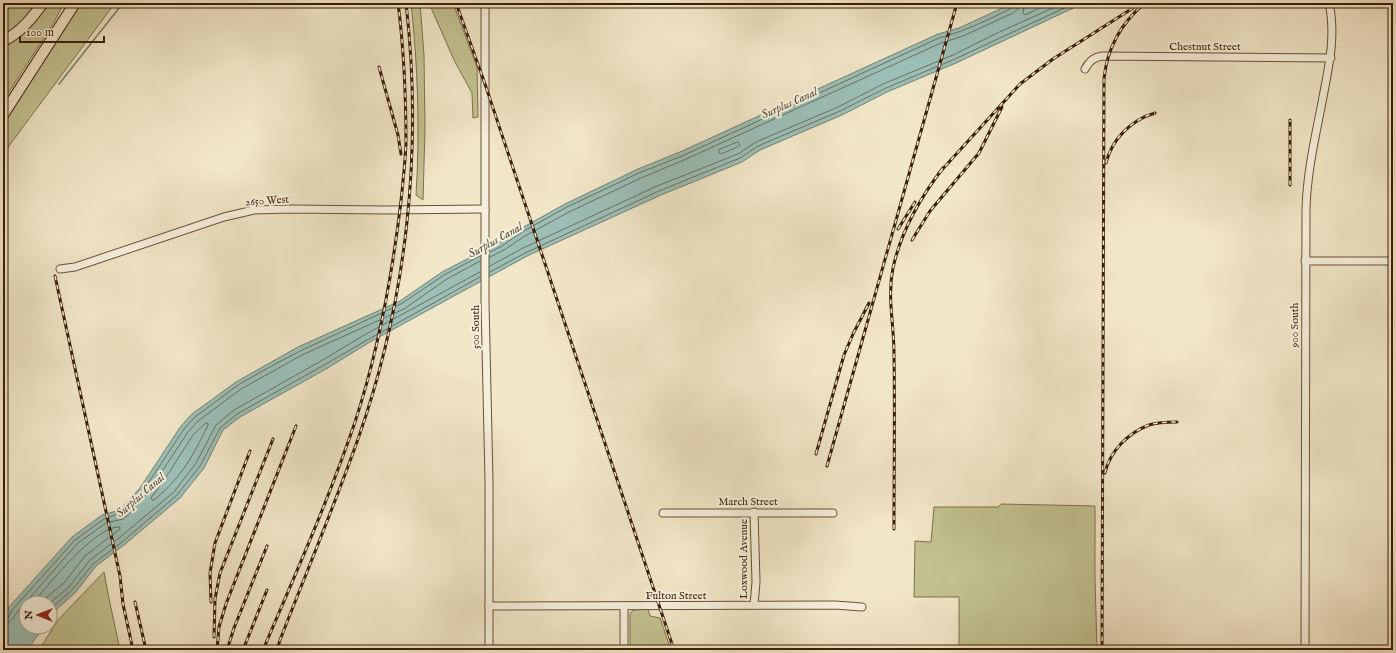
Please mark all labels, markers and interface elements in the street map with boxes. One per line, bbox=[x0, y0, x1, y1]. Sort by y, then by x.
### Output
scale bar bbox=[20, 18, 104, 44]
text: 100 m bbox=[26, 25, 54, 40]
street label: Chestnut Street bbox=[1169, 40, 1241, 54]
water label: Surplus Canal bbox=[759, 84, 821, 123]
street label: 2650 West bbox=[245, 192, 290, 210]
water label: Surplus Canal bbox=[465, 219, 526, 262]
street label: 900 South bbox=[1288, 302, 1302, 348]
street label: 500 South bbox=[469, 305, 483, 349]
water label: Surplus Canal bbox=[113, 469, 169, 521]
street label: March Street bbox=[718, 495, 778, 509]
street label: Loxwood Avenue bbox=[737, 519, 751, 599]
street label: Fulton Street bbox=[646, 589, 707, 603]
north arrow bbox=[18, 595, 58, 635]
text: N bbox=[22, 610, 36, 621]

